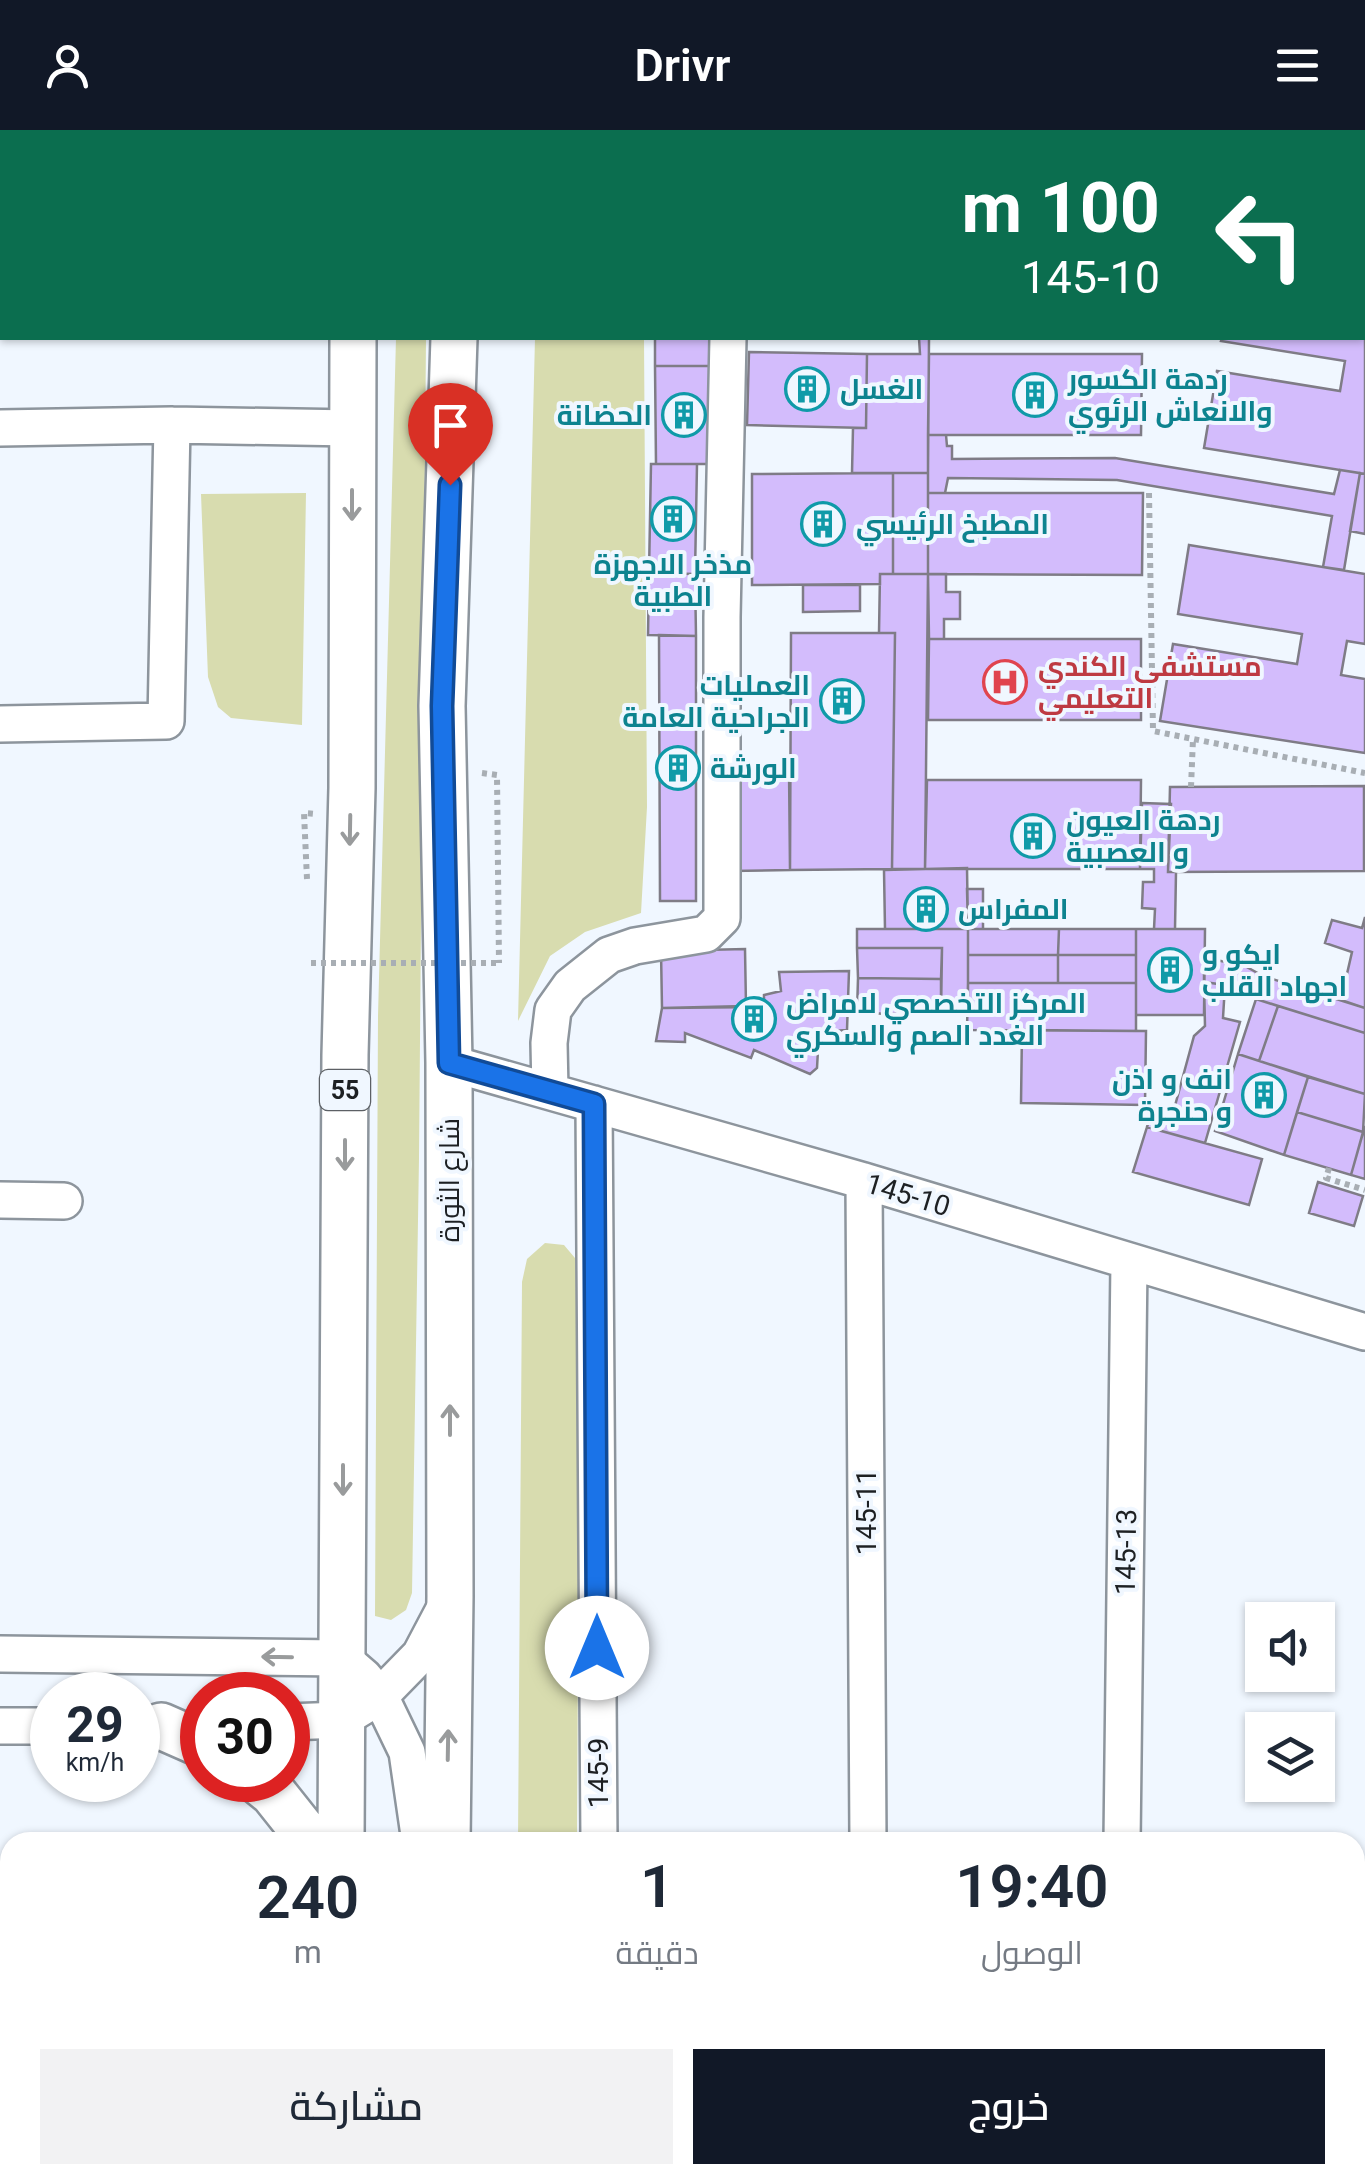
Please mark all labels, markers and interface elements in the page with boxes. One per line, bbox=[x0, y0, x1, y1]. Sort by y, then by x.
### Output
icon: person bbox=[40, 38, 95, 93]
icon: menu bbox=[1270, 38, 1325, 93]
text: Drivr bbox=[635, 39, 730, 92]
text: 100 m bbox=[961, 167, 1160, 249]
icon: left bbox=[1195, 170, 1325, 300]
text: 145-10 bbox=[1021, 251, 1160, 304]
place label: ردهة الكسور والانعاش الرئوي bbox=[1067, 363, 1273, 434]
building icon: الغسل bbox=[784, 366, 830, 412]
building icon: ردهة الكسور والانعاش الرئوي bbox=[1012, 372, 1058, 418]
place label: الغسل bbox=[840, 373, 923, 406]
pin bbox=[408, 383, 493, 486]
building icon: الحضانة bbox=[661, 392, 707, 438]
icon: arrive bbox=[423, 398, 478, 453]
place label: الحضانة bbox=[557, 399, 652, 432]
one-way arrow bbox=[342, 488, 362, 520]
building icon: مذخر الاجهزة الطبية bbox=[650, 496, 696, 542]
building icon: المطبخ الرئيسي bbox=[800, 501, 846, 547]
place label: المطبخ الرئيسي bbox=[856, 508, 1049, 547]
place label: مذخر الاجهزة الطبية bbox=[594, 548, 752, 613]
place label: مستشفى الكندي التعليمي bbox=[1038, 650, 1262, 721]
hospital icon: مستشفى الكندي التعليمي bbox=[982, 659, 1028, 705]
place label: العمليات الجراحية العامة bbox=[622, 669, 810, 734]
building icon: العمليات الجراحية العامة bbox=[819, 678, 865, 724]
building icon: الورشة bbox=[655, 745, 701, 791]
place label: الورشة bbox=[710, 752, 797, 785]
place label: ردهة العيون و العصبية bbox=[1066, 804, 1221, 869]
one-way arrow bbox=[341, 813, 360, 845]
building icon: ردهة العيون و العصبية bbox=[1010, 813, 1056, 859]
building icon: المفراس bbox=[903, 886, 949, 932]
place label: المفراس bbox=[958, 893, 1069, 926]
place label: ايكو و اجهاد القلب bbox=[1202, 938, 1347, 1004]
building icon: ايكو و اجهاد القلب bbox=[1147, 947, 1193, 993]
place label: المركز التخصصي لامراض الغدد الصم والسكري bbox=[786, 987, 1086, 1058]
building icon: المركز التخصصي لامراض الغدد الصم والسكري bbox=[731, 996, 777, 1042]
place label: انف و اذن و حنجرة bbox=[1112, 1063, 1232, 1128]
road number: 55 bbox=[320, 1070, 370, 1110]
building icon: انف و اذن و حنجرة bbox=[1241, 1072, 1287, 1118]
street label: شارع الثورة bbox=[433, 1118, 468, 1242]
one-way arrow bbox=[336, 1138, 354, 1170]
street label: 145-10 bbox=[862, 1167, 954, 1223]
one-way arrow bbox=[440, 1405, 460, 1438]
one-way arrow bbox=[334, 1462, 352, 1495]
street label: 145-11 bbox=[850, 1469, 883, 1555]
street label: 145-13 bbox=[1109, 1509, 1143, 1595]
position arrow bbox=[545, 1596, 649, 1700]
map controls bbox=[1245, 1602, 1335, 1802]
button: sound bbox=[1245, 1602, 1335, 1692]
one-way arrow bbox=[262, 1648, 294, 1666]
speed limit sign: 30 bbox=[180, 1672, 310, 1802]
text: 29 bbox=[66, 1696, 124, 1754]
button: layers bbox=[1245, 1712, 1335, 1802]
one-way arrow bbox=[439, 1730, 458, 1762]
street label: 145-9 bbox=[582, 1738, 615, 1808]
text: km/h bbox=[66, 1748, 124, 1777]
text: 1 bbox=[640, 1851, 674, 1922]
text: 19:40 bbox=[955, 1851, 1109, 1922]
text: 240 bbox=[256, 1862, 359, 1933]
text: m bbox=[294, 1933, 322, 1971]
text: دقيقة bbox=[616, 1934, 699, 1972]
text: الوصول bbox=[981, 1934, 1083, 1972]
button: مشاركة bbox=[40, 2049, 673, 2164]
button: خروج bbox=[693, 2049, 1325, 2164]

